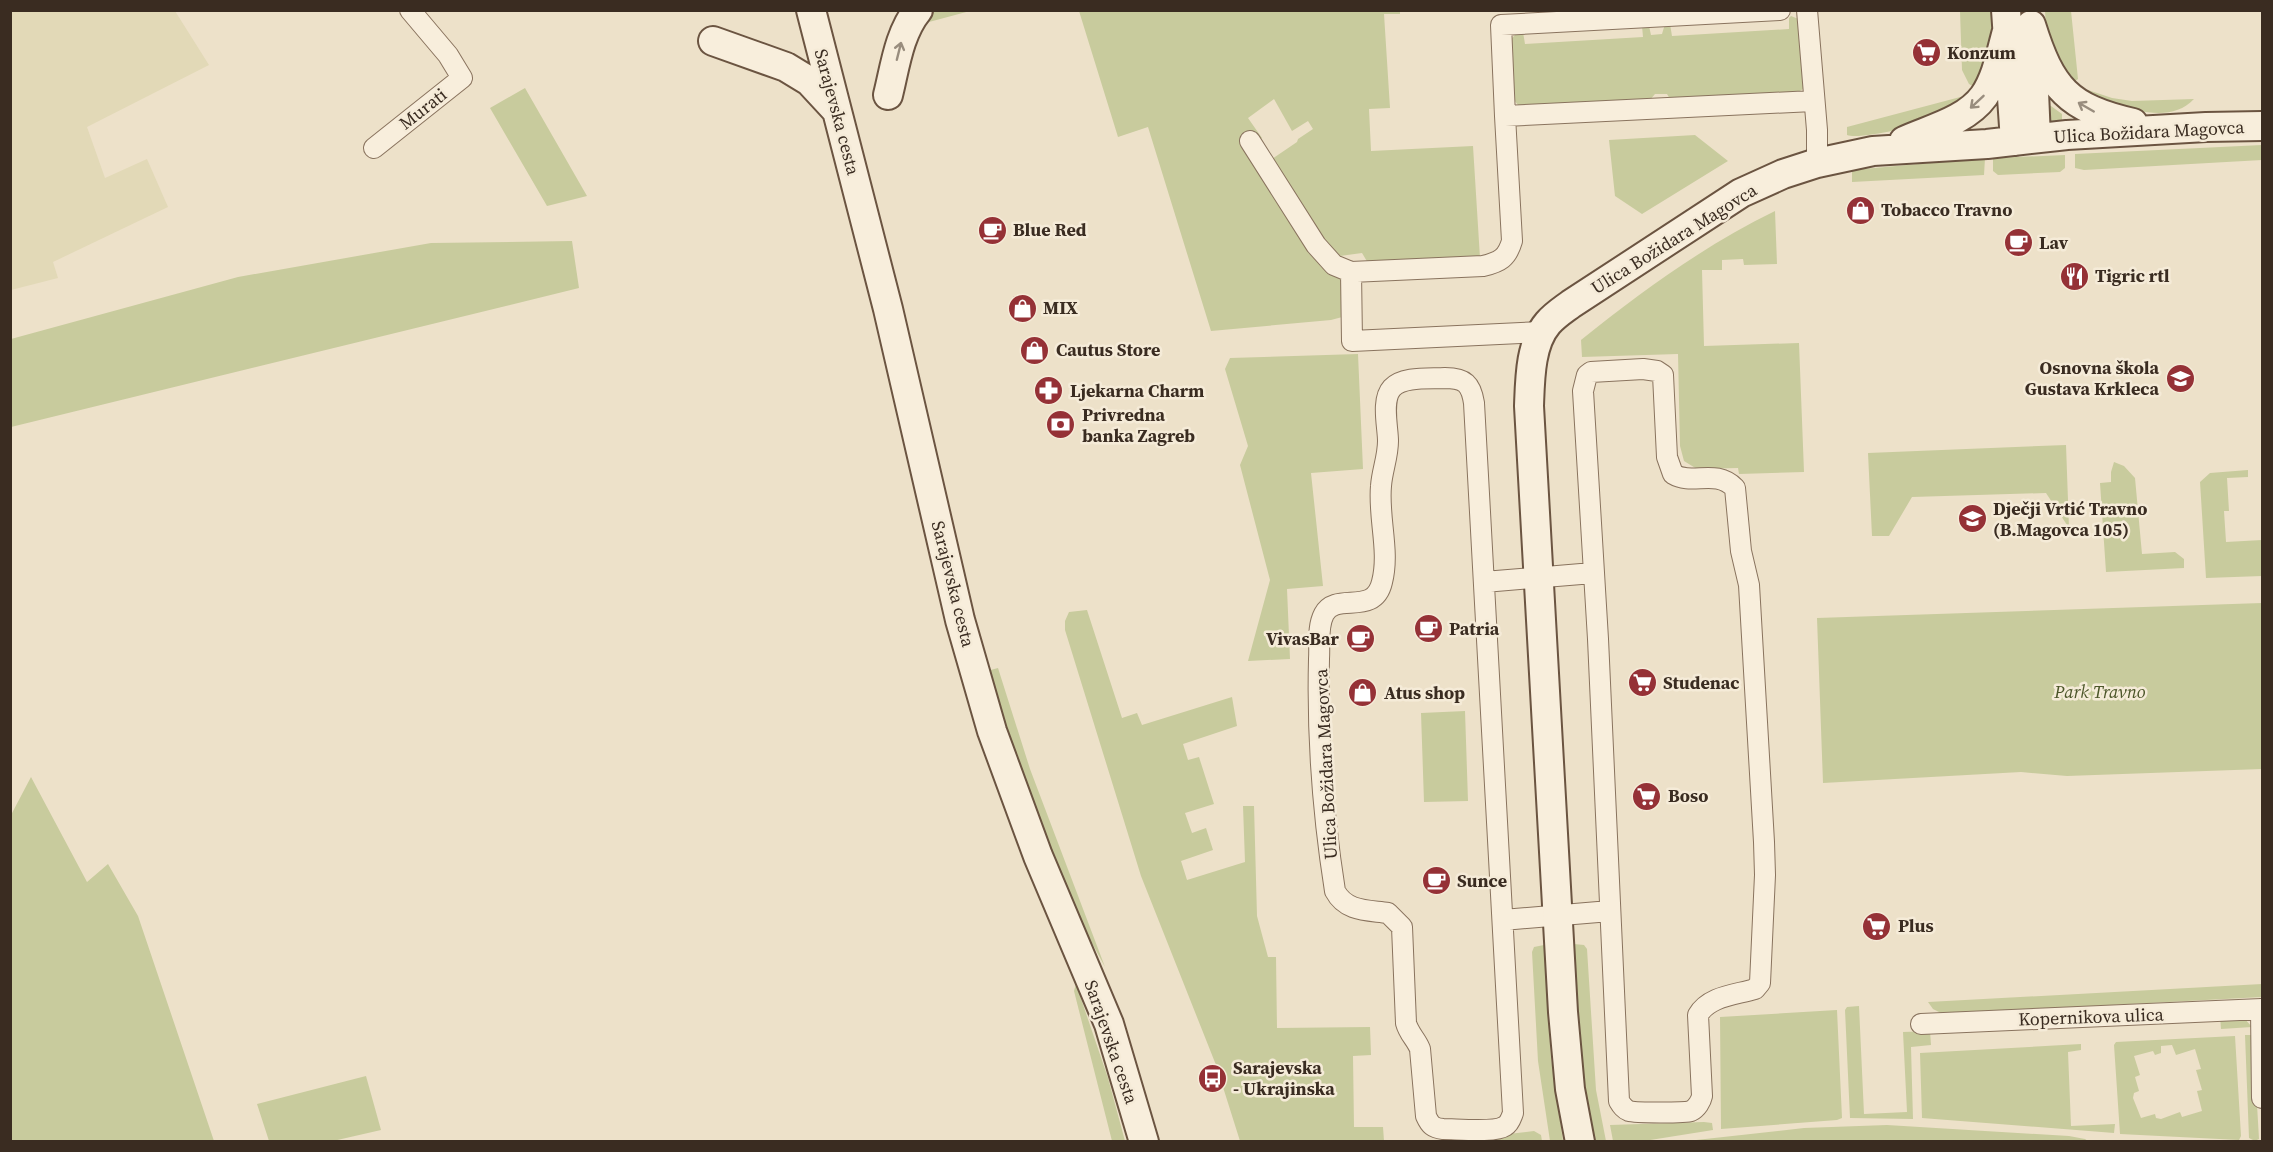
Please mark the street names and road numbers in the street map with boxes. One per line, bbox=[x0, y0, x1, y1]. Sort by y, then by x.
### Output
street label: Sarajevska cesta bbox=[809, 46, 867, 178]
street label: Murati bbox=[394, 82, 452, 135]
street label: Ulica Božidara Magovca bbox=[2053, 114, 2246, 149]
street label: Ulica Božidara Magovca bbox=[1586, 177, 1762, 300]
street label: Sarajevska cesta bbox=[926, 518, 981, 650]
street label: Ulica Božidara Magovca bbox=[1308, 667, 1343, 860]
street label: Sarajevska cesta bbox=[1079, 977, 1145, 1108]
street label: Kopernikova ulica bbox=[2018, 1001, 2165, 1032]

